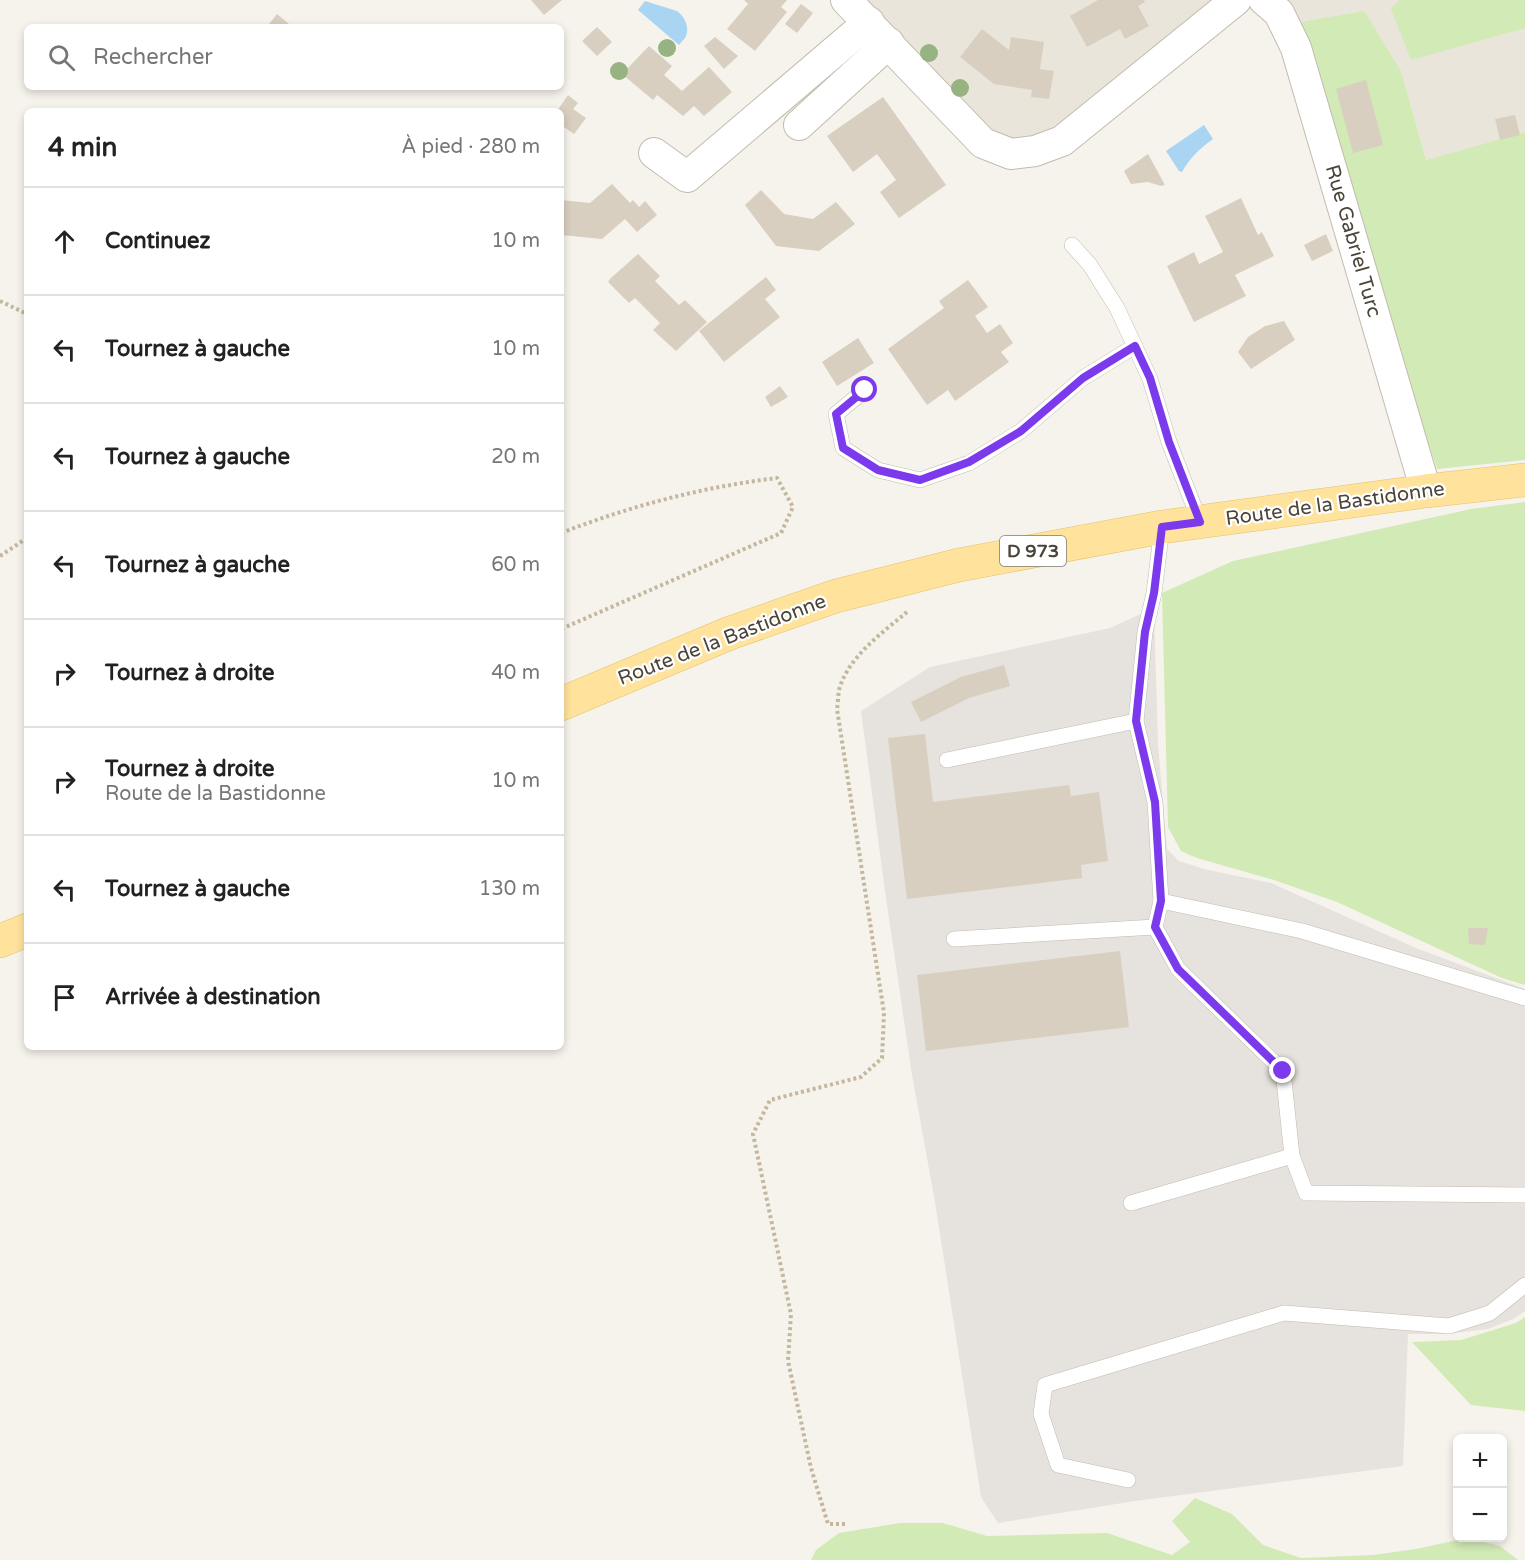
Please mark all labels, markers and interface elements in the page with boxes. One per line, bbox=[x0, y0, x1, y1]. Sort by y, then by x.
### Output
search box bbox=[24, 24, 564, 90]
icon: search bbox=[45, 41, 78, 74]
text: Rechercher bbox=[93, 44, 213, 70]
text: 4 min bbox=[48, 132, 117, 163]
text: À pied · 280 m bbox=[402, 135, 540, 159]
street label: Rue Gabriel Turc bbox=[1320, 162, 1386, 320]
icon: ahead bbox=[48, 225, 81, 258]
text: Continuez bbox=[105, 228, 210, 254]
text: 10 m bbox=[491, 229, 540, 253]
icon: left bbox=[48, 333, 81, 366]
text: Tournez à gauche bbox=[105, 336, 290, 362]
text: 10 m bbox=[491, 337, 540, 361]
route start bbox=[851, 376, 877, 402]
icon: left bbox=[48, 441, 81, 474]
text: Tournez à gauche bbox=[105, 444, 290, 470]
text: 20 m bbox=[491, 445, 540, 469]
street label: Route de la Bastidonne bbox=[1224, 477, 1446, 531]
road number: D 973 bbox=[1000, 536, 1066, 566]
icon: left bbox=[48, 549, 81, 582]
text: Tournez à gauche bbox=[105, 552, 290, 578]
text: 60 m bbox=[491, 553, 540, 577]
street label: Route de la Bastidonne bbox=[615, 589, 829, 691]
icon: right bbox=[48, 657, 81, 690]
text: Tournez à droite bbox=[105, 660, 274, 686]
text: 40 m bbox=[491, 661, 540, 685]
text: Tournez à droite bbox=[105, 756, 274, 782]
icon: right bbox=[48, 765, 81, 798]
text: 10 m bbox=[491, 769, 540, 793]
text: Route de la Bastidonne bbox=[105, 782, 326, 806]
icon: left bbox=[48, 873, 81, 906]
text: Tournez à gauche bbox=[105, 876, 290, 902]
text: 130 m bbox=[479, 877, 540, 901]
icon: arrive bbox=[48, 981, 81, 1014]
text: Arrivée à destination bbox=[105, 984, 321, 1010]
route end bbox=[1269, 1057, 1295, 1083]
map controls bbox=[1453, 1434, 1507, 1542]
button: + bbox=[1453, 1434, 1507, 1488]
button: − bbox=[1453, 1488, 1507, 1542]

